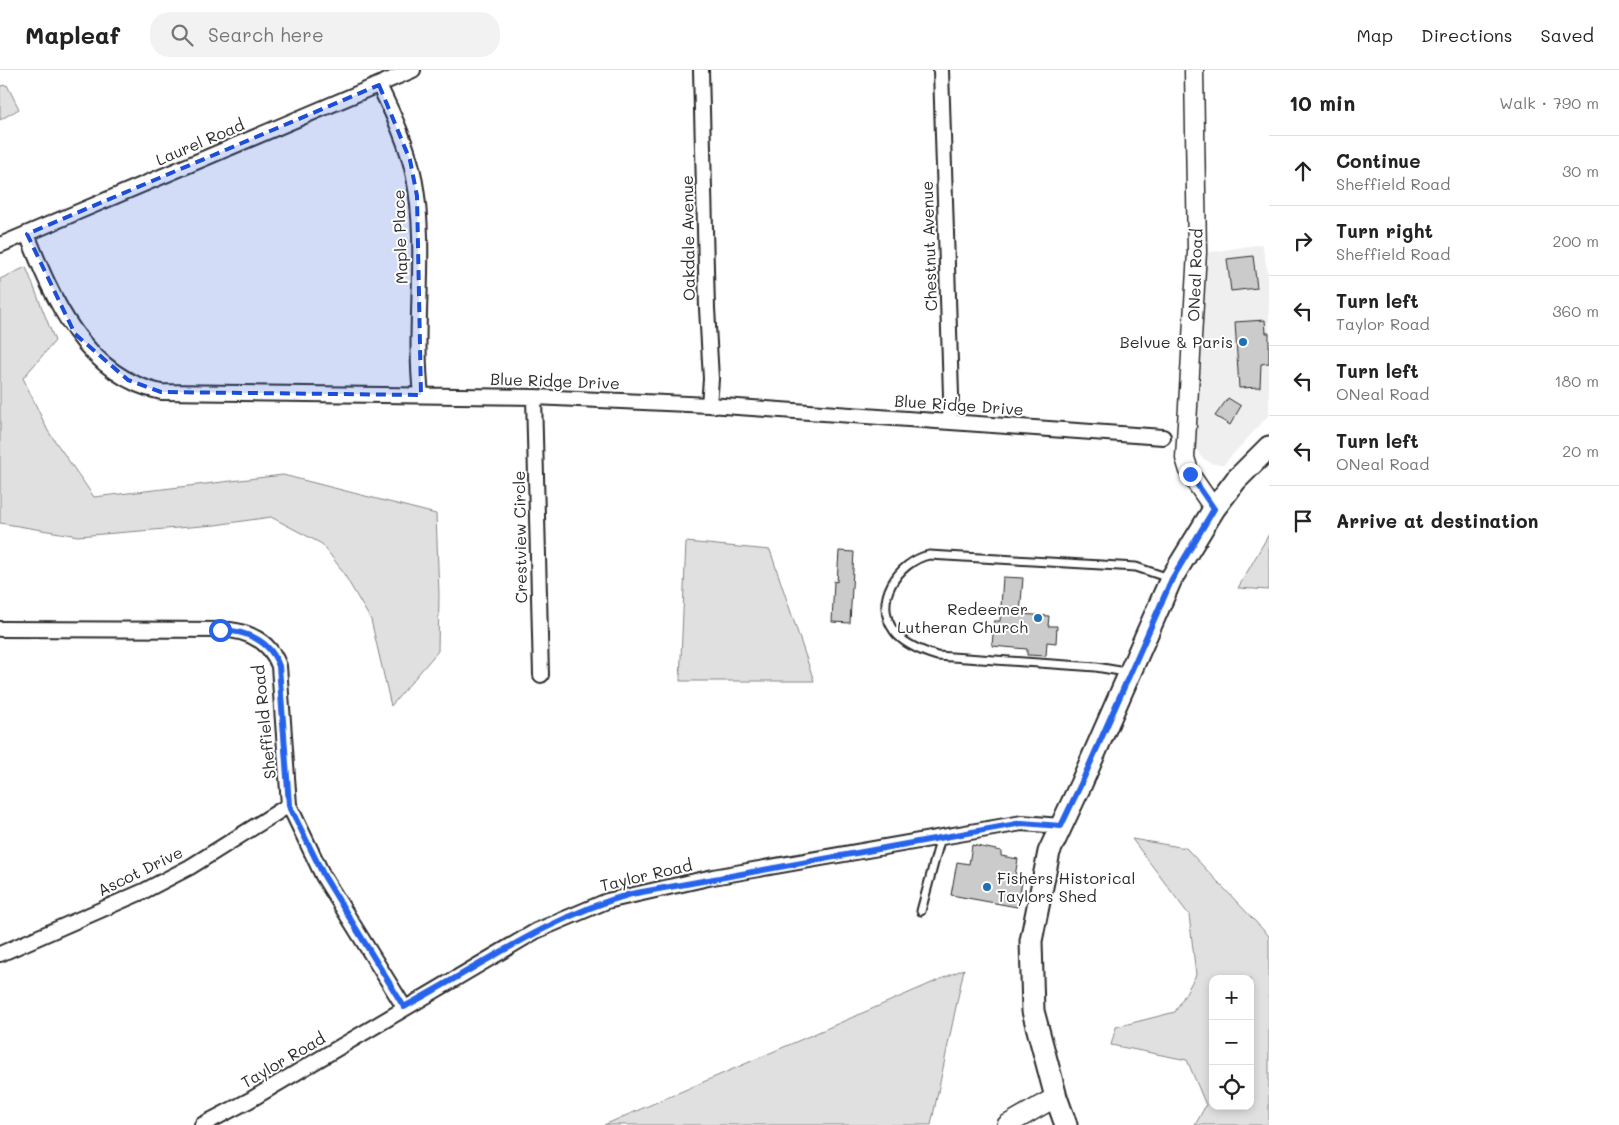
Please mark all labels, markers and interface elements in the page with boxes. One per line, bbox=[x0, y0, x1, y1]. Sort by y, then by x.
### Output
search box bbox=[150, 12, 500, 57]
text: Mapleaf bbox=[25, 19, 120, 50]
icon: search bbox=[168, 21, 196, 49]
text: Search here bbox=[208, 22, 324, 47]
text: Map bbox=[1356, 23, 1393, 47]
text: Directions bbox=[1421, 23, 1513, 47]
text: Saved bbox=[1541, 23, 1594, 47]
text: 10 min bbox=[1289, 89, 1355, 116]
text: Walk · 790 m bbox=[1499, 92, 1599, 113]
street label: Laurel Road bbox=[152, 113, 247, 170]
text: Continue bbox=[1336, 148, 1421, 173]
icon: ahead bbox=[1289, 157, 1317, 185]
text: 30 m bbox=[1562, 160, 1599, 181]
text: Sheffield Road bbox=[1336, 173, 1450, 194]
street label: Oakdale Avenue bbox=[676, 175, 699, 301]
street label: Chestnut Avenue bbox=[916, 181, 941, 312]
street label: Maple Place bbox=[387, 189, 412, 285]
text: Turn right bbox=[1336, 218, 1433, 243]
icon: right bbox=[1289, 227, 1317, 255]
street label: ONeal Road bbox=[1182, 228, 1207, 322]
text: 200 m bbox=[1552, 230, 1599, 251]
text: Sheffield Road bbox=[1336, 243, 1450, 264]
text: Turn left bbox=[1336, 288, 1419, 313]
icon: left bbox=[1289, 297, 1317, 325]
text: 360 m bbox=[1552, 300, 1599, 321]
text: Taylor Road bbox=[1336, 313, 1430, 334]
place label: Belvue & Paris bbox=[1120, 331, 1233, 352]
marker: Belvue & Paris bbox=[1237, 336, 1249, 348]
text: Turn left bbox=[1336, 358, 1419, 383]
icon: left bbox=[1289, 367, 1317, 395]
street label: Blue Ridge Drive bbox=[490, 368, 620, 393]
text: 180 m bbox=[1554, 370, 1599, 391]
text: ONeal Road bbox=[1336, 383, 1429, 404]
street label: Blue Ridge Drive bbox=[894, 390, 1024, 419]
text: Turn left bbox=[1336, 428, 1419, 453]
icon: left bbox=[1289, 437, 1317, 465]
text: 20 m bbox=[1562, 440, 1599, 461]
text: ONeal Road bbox=[1336, 453, 1429, 474]
route end bbox=[1179, 463, 1202, 486]
street label: Crestview Circle bbox=[508, 470, 531, 604]
icon: arrive bbox=[1289, 507, 1317, 535]
text: Arrive at destination bbox=[1336, 508, 1539, 533]
place label: Redeemer Lutheran Church bbox=[897, 598, 1028, 637]
marker: Redeemer Lutheran Church bbox=[1032, 612, 1044, 624]
route start bbox=[209, 619, 232, 642]
street label: Sheffield Road bbox=[247, 664, 280, 780]
street label: Ascot Drive bbox=[94, 841, 186, 900]
street label: Taylor Road bbox=[598, 854, 694, 895]
place label: Fishers Historical Taylors Shed bbox=[997, 867, 1135, 906]
marker: Fishers Historical Taylors Shed bbox=[981, 881, 993, 893]
map controls bbox=[1209, 975, 1254, 1110]
button: + bbox=[1209, 975, 1254, 1020]
button: − bbox=[1209, 1020, 1254, 1065]
street label: Taylor Road bbox=[237, 1027, 329, 1092]
button: locate bbox=[1209, 1065, 1254, 1110]

